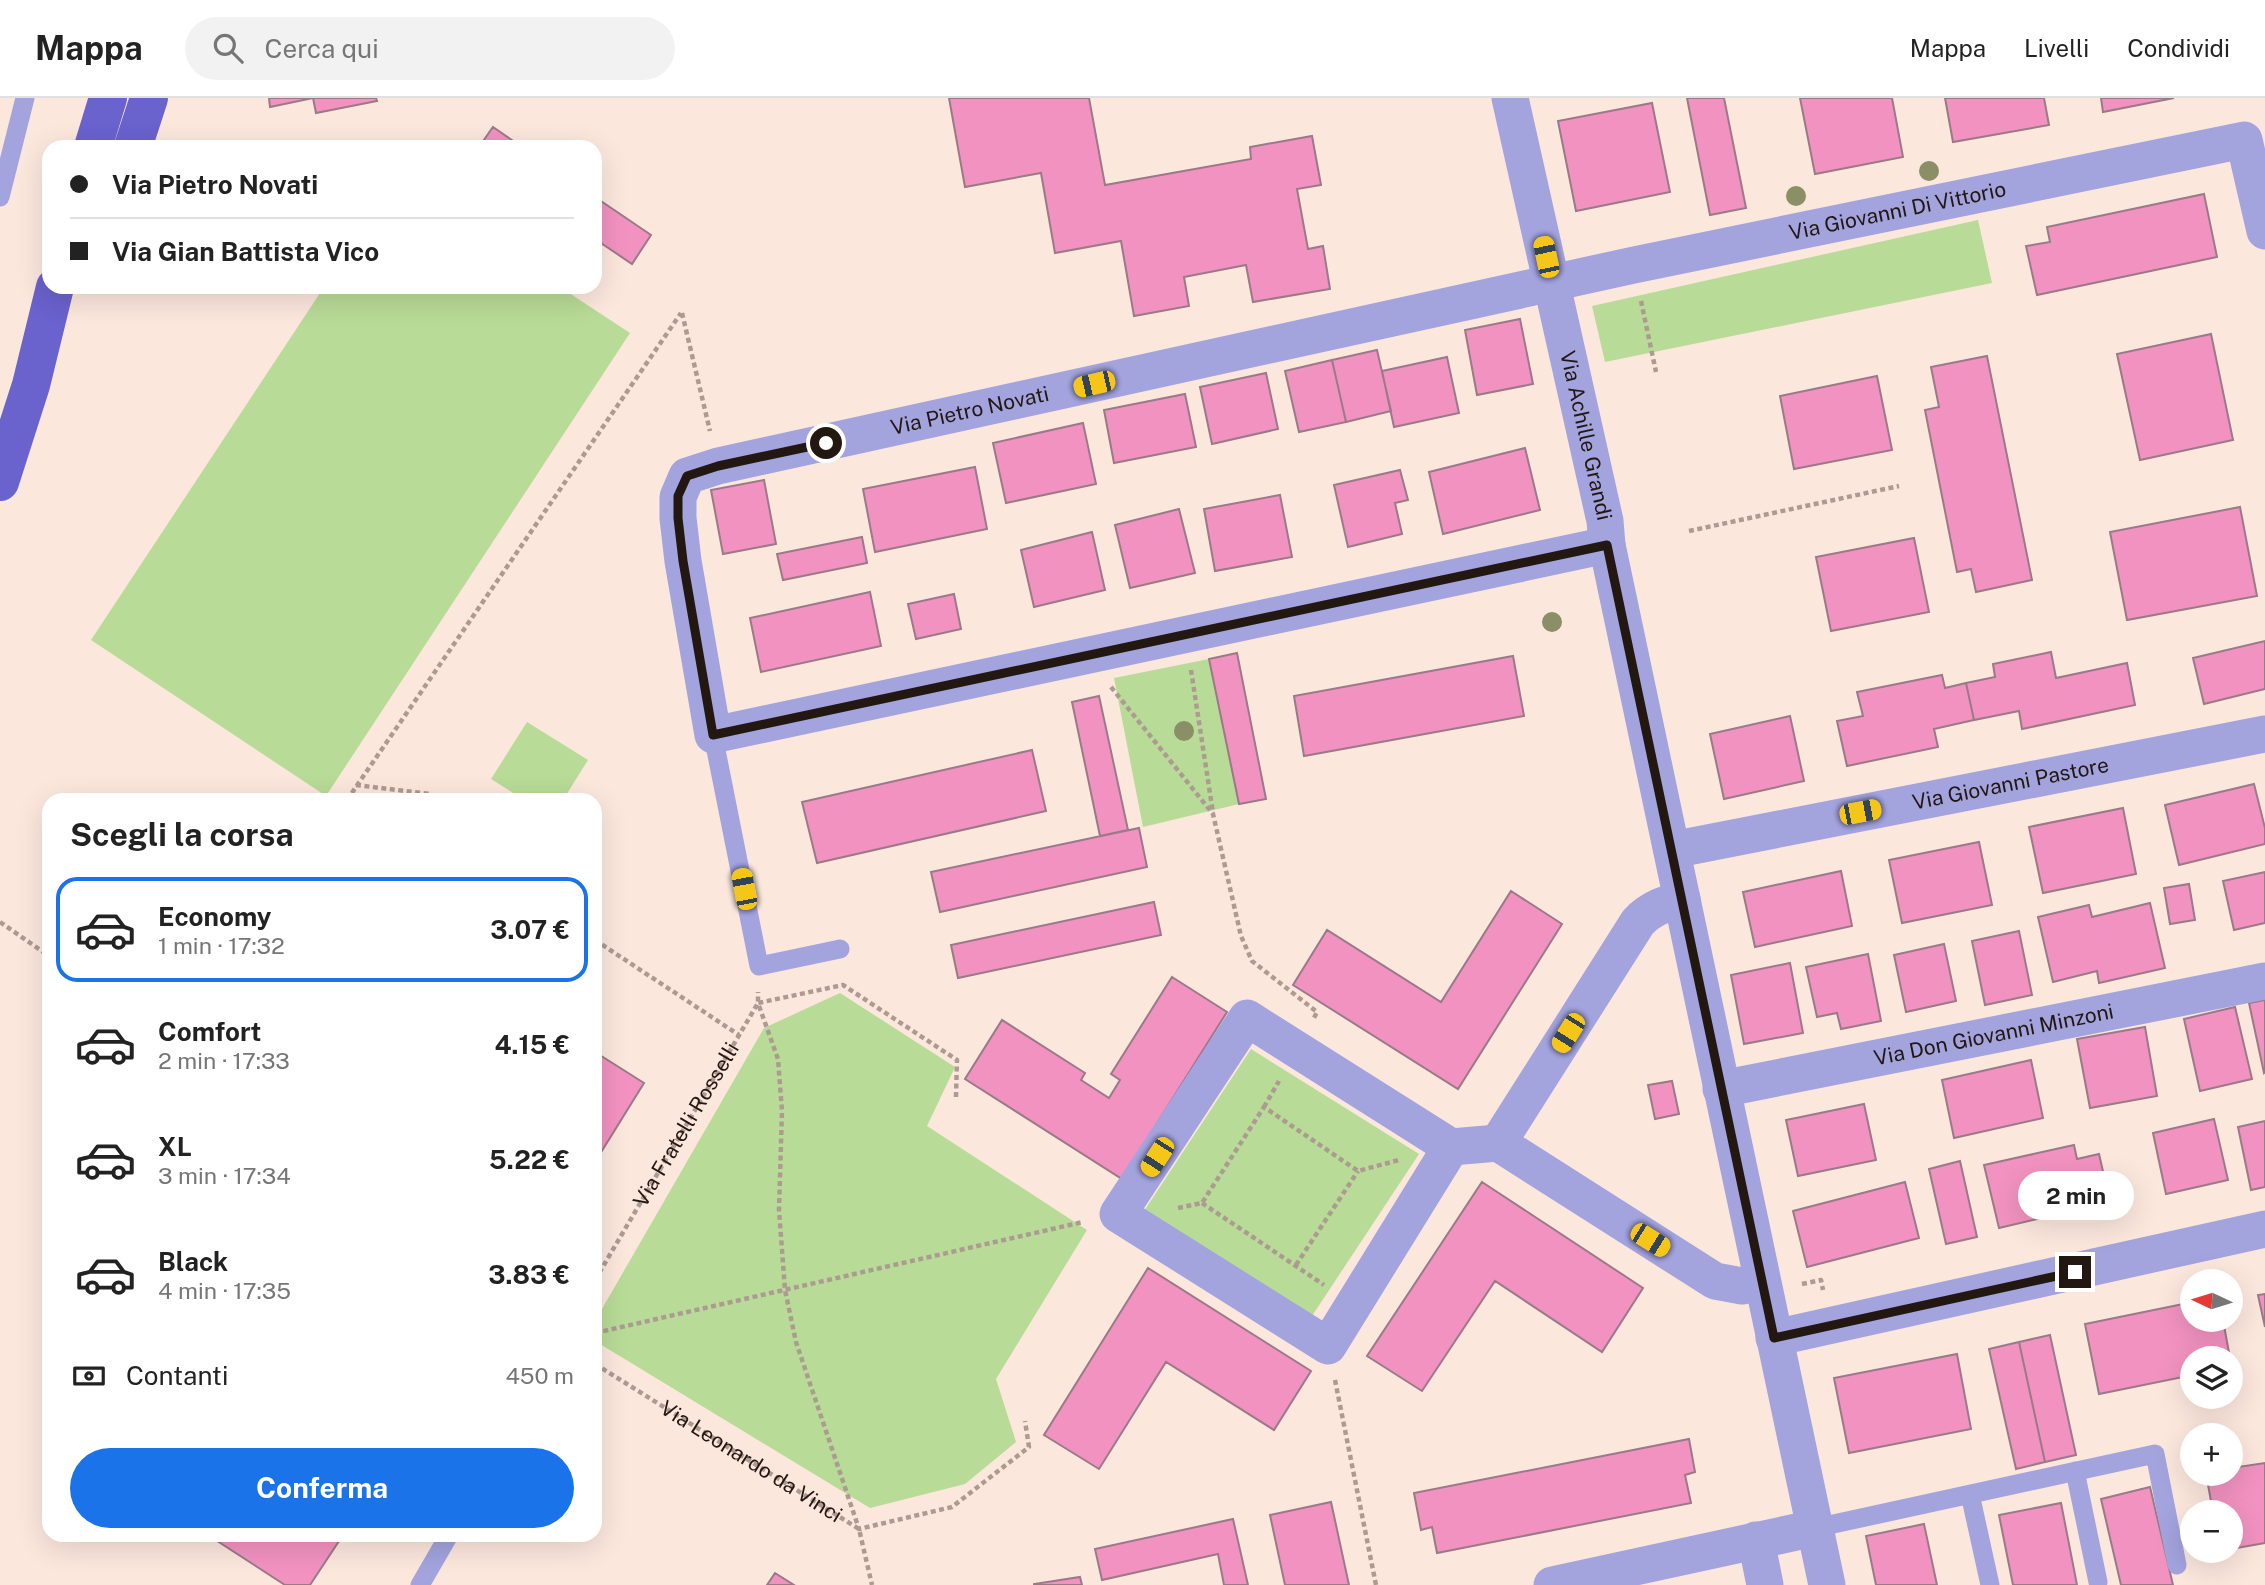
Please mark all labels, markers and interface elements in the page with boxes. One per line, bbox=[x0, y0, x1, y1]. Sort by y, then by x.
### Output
search box bbox=[185, 17, 675, 80]
text: Mappa bbox=[35, 29, 143, 67]
icon: search bbox=[209, 29, 247, 67]
text: Cerca qui bbox=[265, 33, 379, 64]
text: Mappa bbox=[1910, 34, 1986, 62]
text: Livelli bbox=[2024, 34, 2089, 62]
text: Condividi bbox=[2127, 34, 2230, 62]
text: Via Pietro Novati bbox=[112, 169, 318, 200]
street label: Via Giovanni Di Vittorio bbox=[1787, 176, 2008, 245]
car bbox=[1532, 234, 1561, 280]
text: Via Gian Battista Vico bbox=[112, 236, 379, 267]
street label: Via Achille Grandi bbox=[1555, 348, 1617, 523]
car bbox=[1072, 369, 1117, 399]
street label: Via Pietro Novati bbox=[888, 381, 1051, 440]
route start bbox=[810, 427, 842, 459]
street label: Via Giovanni Pastore bbox=[1910, 752, 2111, 815]
car bbox=[1838, 798, 1883, 826]
text: Scegli la corsa bbox=[70, 816, 294, 853]
car bbox=[730, 866, 759, 912]
icon: car bbox=[74, 898, 137, 961]
text: Economy bbox=[158, 901, 271, 932]
text: 3.07 € bbox=[490, 914, 570, 945]
text: 1 min · 17:32 bbox=[158, 932, 285, 959]
street label: Via Don Giovanni Minzoni bbox=[1872, 998, 2116, 1070]
car bbox=[1548, 1010, 1589, 1056]
icon: car bbox=[74, 1013, 137, 1076]
text: Comfort bbox=[158, 1016, 261, 1047]
text: 4.15 € bbox=[494, 1029, 570, 1060]
street label: Via Fratelli Rosselli bbox=[628, 1038, 744, 1211]
text: 2 min · 17:33 bbox=[158, 1047, 290, 1074]
icon: car bbox=[74, 1128, 137, 1191]
text: XL bbox=[158, 1131, 192, 1162]
car bbox=[1137, 1134, 1178, 1180]
text: 5.22 € bbox=[489, 1144, 570, 1175]
text: 3 min · 17:34 bbox=[158, 1162, 291, 1189]
callout: 2 min bbox=[2017, 1170, 2133, 1220]
text: 2 min bbox=[2046, 1182, 2106, 1209]
car bbox=[1627, 1220, 1674, 1260]
icon: car bbox=[74, 1243, 137, 1306]
text: Black bbox=[158, 1246, 228, 1277]
route end bbox=[2059, 1256, 2091, 1288]
text: 3.83 € bbox=[488, 1259, 570, 1290]
north arrow bbox=[2180, 1269, 2244, 1332]
map controls bbox=[2180, 1269, 2243, 1563]
text: 4 min · 17:35 bbox=[158, 1277, 291, 1304]
button: layers bbox=[2180, 1346, 2243, 1409]
icon: cash bbox=[70, 1357, 108, 1395]
text: Contanti bbox=[126, 1360, 228, 1391]
text: 450 m bbox=[505, 1362, 574, 1389]
street label: Via Leonardo da Vinci bbox=[656, 1395, 847, 1527]
button: + bbox=[2180, 1423, 2243, 1486]
button: Conferma bbox=[70, 1448, 574, 1528]
button: − bbox=[2180, 1500, 2243, 1563]

